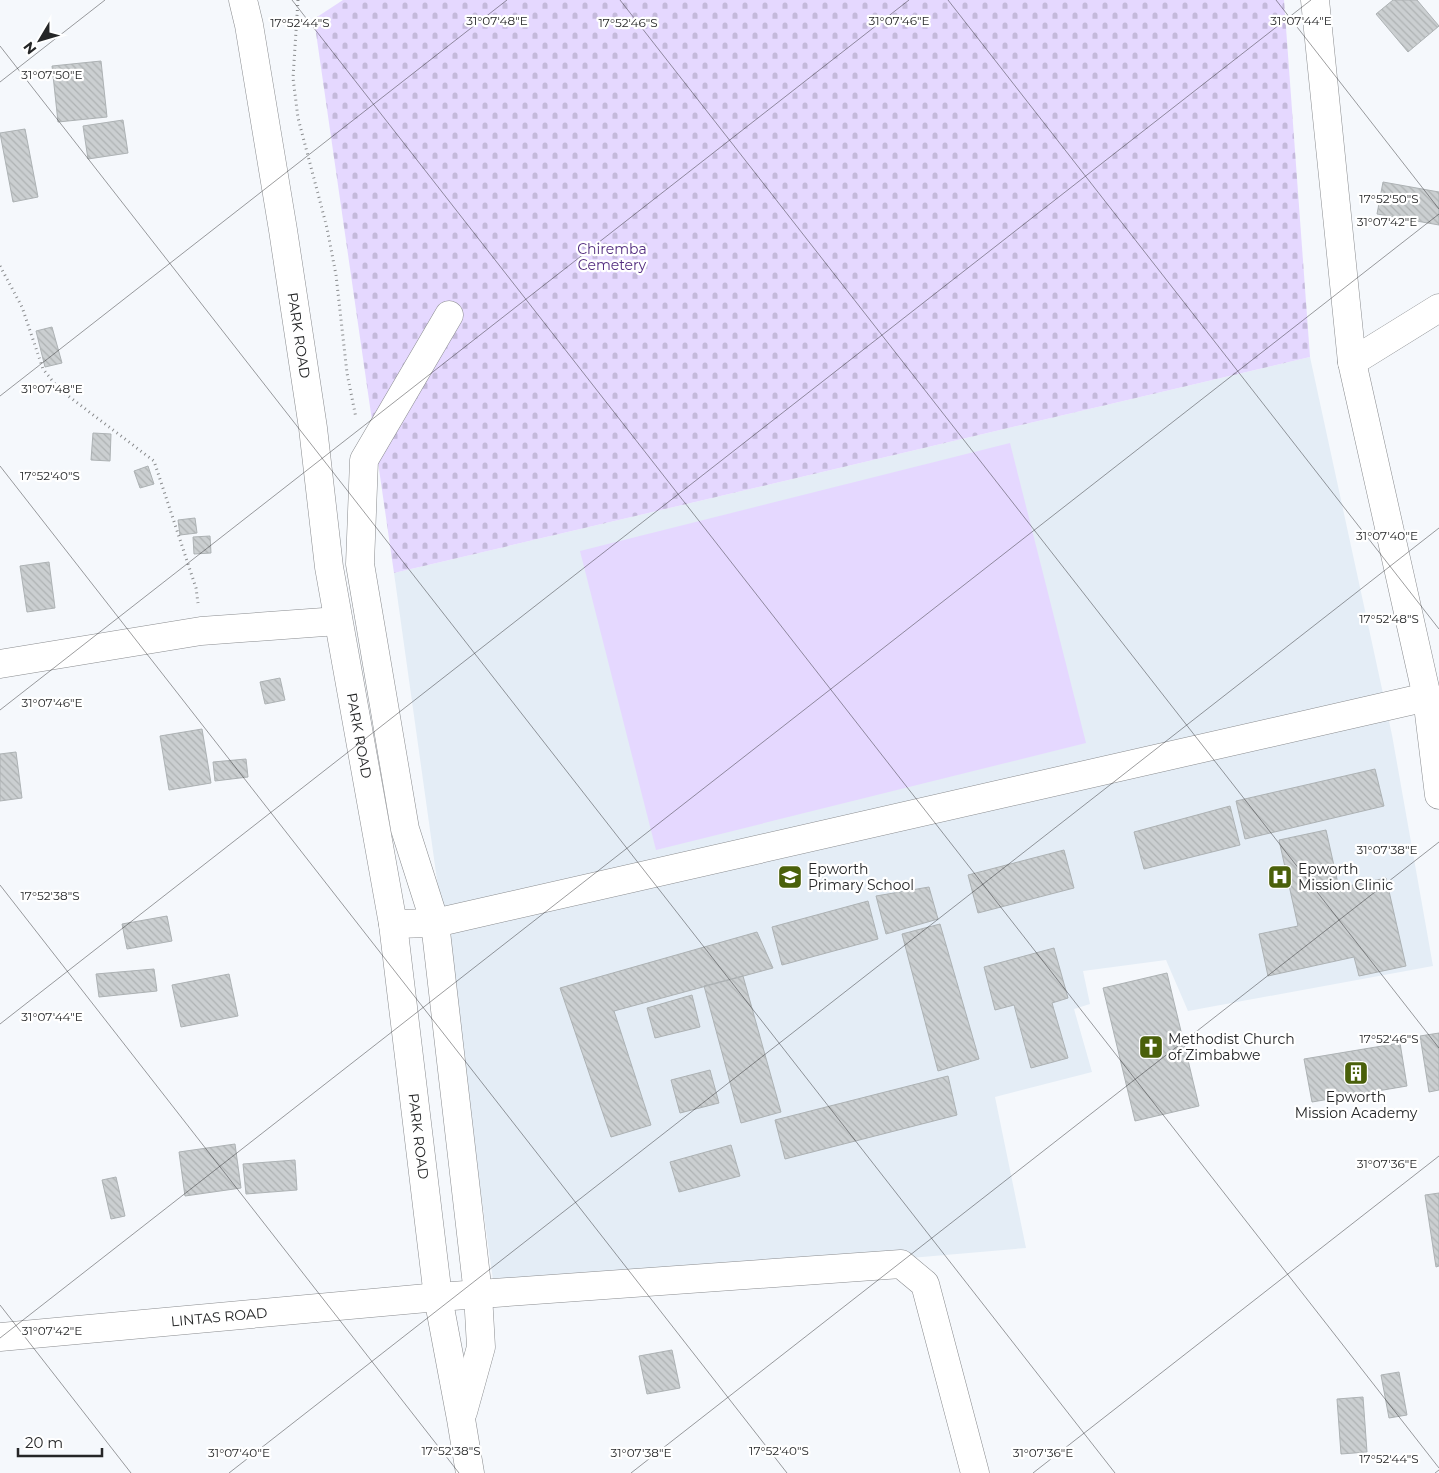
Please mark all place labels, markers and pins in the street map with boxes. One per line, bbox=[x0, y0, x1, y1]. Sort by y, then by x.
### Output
place label: Epworth Primary School bbox=[808, 860, 914, 894]
place label: Epworth Mission Clinic bbox=[1298, 860, 1393, 894]
school or university icon: Epworth Primary School bbox=[777, 864, 803, 890]
hospital icon: Epworth Mission Clinic bbox=[1267, 864, 1293, 890]
place label: Methodist Church of Zimbabwe bbox=[1168, 1030, 1295, 1064]
church icon: Methodist Church of Zimbabwe bbox=[1138, 1034, 1164, 1060]
building icon: Epworth Mission Academy bbox=[1343, 1060, 1369, 1086]
place label: Epworth Mission Academy bbox=[1295, 1088, 1418, 1122]

